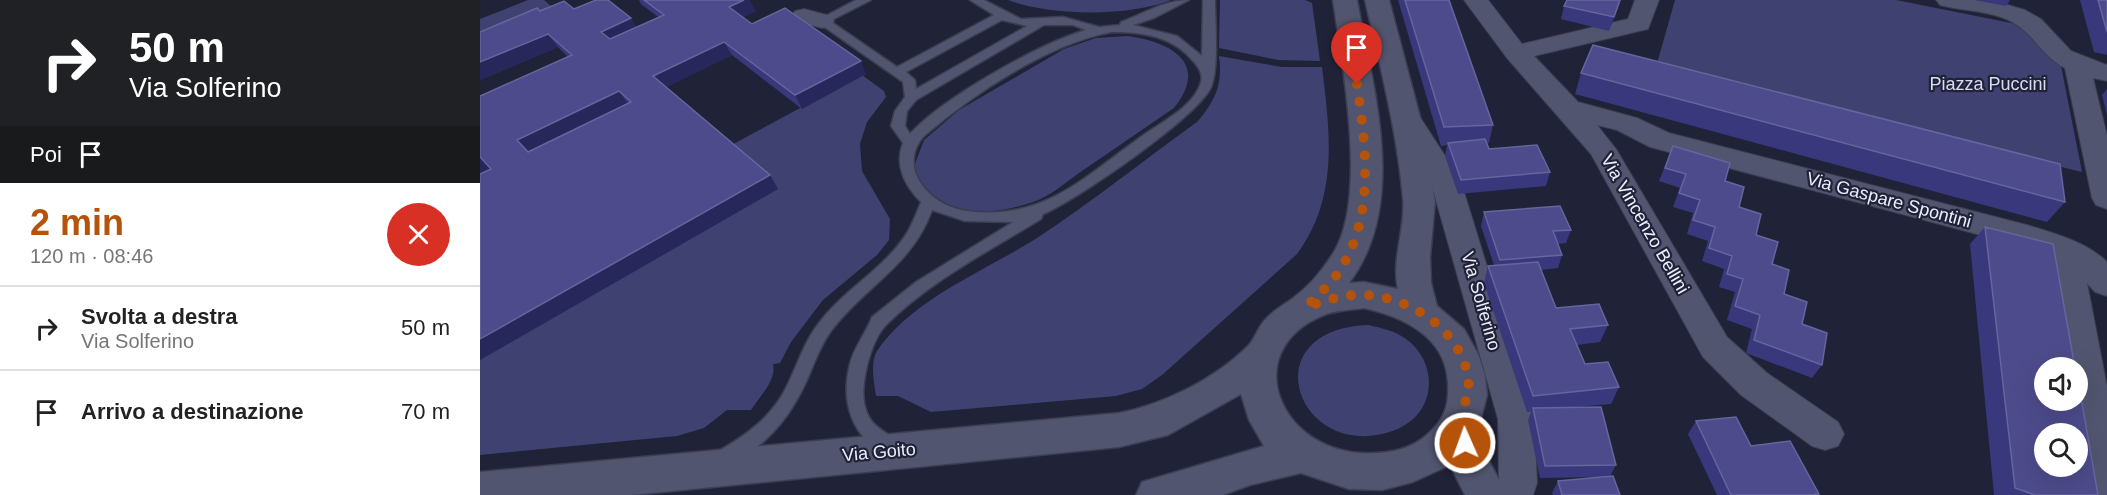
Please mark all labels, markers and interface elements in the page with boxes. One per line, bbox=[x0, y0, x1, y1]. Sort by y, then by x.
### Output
pin bbox=[1331, 22, 1382, 84]
icon: right bbox=[30, 24, 108, 102]
text: 50 m bbox=[129, 24, 225, 71]
icon: arrive bbox=[1340, 31, 1373, 64]
text: Via Solferino bbox=[129, 73, 282, 103]
park label: Piazza Puccini bbox=[1929, 74, 2047, 94]
icon: arrive bbox=[74, 138, 107, 171]
text: Poi bbox=[30, 142, 62, 167]
street label: Via Vincenzo Bellini bbox=[1597, 151, 1693, 297]
street label: Via Gaspare Spontini bbox=[1804, 168, 1974, 232]
text: 2 min bbox=[30, 202, 124, 243]
button: close bbox=[387, 203, 450, 266]
text: 120 m · 08:46 bbox=[30, 245, 153, 267]
street label: Via Solferino bbox=[1457, 249, 1505, 353]
text: Svolta a destra bbox=[81, 304, 238, 329]
icon: right bbox=[30, 312, 63, 345]
text: 50 m bbox=[401, 315, 450, 340]
text: Via Solferino bbox=[81, 330, 194, 352]
map controls bbox=[2034, 357, 2088, 477]
button: sound bbox=[2034, 357, 2088, 411]
icon: arrive bbox=[30, 396, 63, 429]
text: Arrivo a destinazione bbox=[81, 399, 304, 424]
text: 70 m bbox=[401, 399, 450, 424]
position arrow bbox=[1433, 411, 1497, 475]
button: search bbox=[2034, 423, 2088, 477]
street label: Via Goito bbox=[841, 439, 917, 465]

